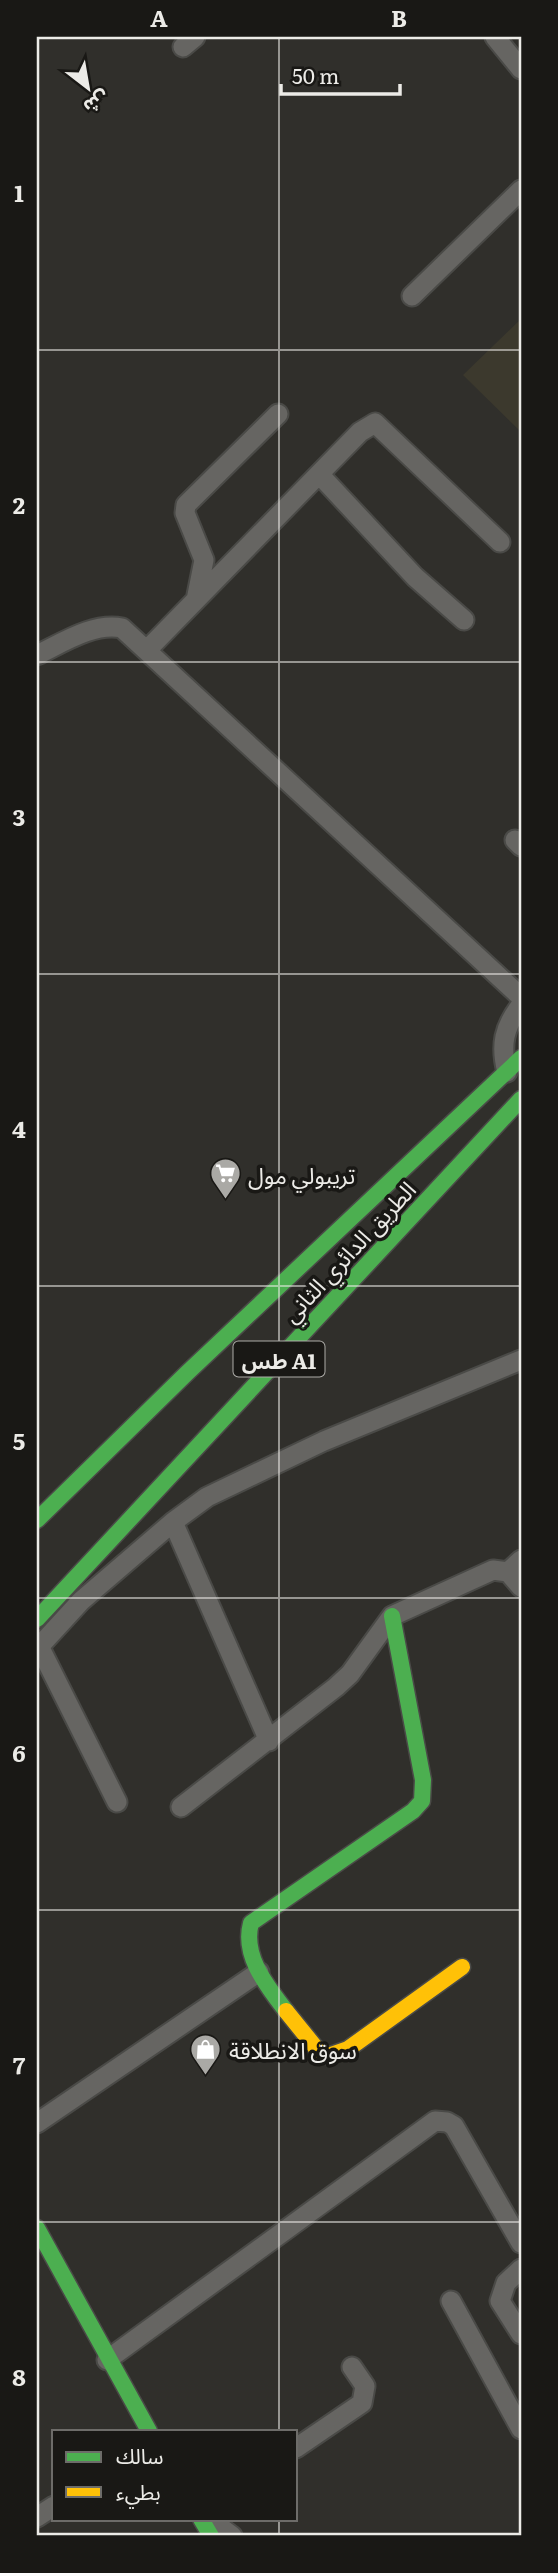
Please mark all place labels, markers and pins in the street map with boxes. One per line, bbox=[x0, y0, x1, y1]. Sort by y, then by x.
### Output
supermarket icon: تريبولي مول bbox=[208, 1157, 242, 1201]
place label: تريبولي مول bbox=[248, 1157, 356, 1193]
shop icon: سوق الانطلاقة bbox=[189, 2032, 223, 2076]
place label: سوق الانطلاقة bbox=[229, 2032, 357, 2066]

